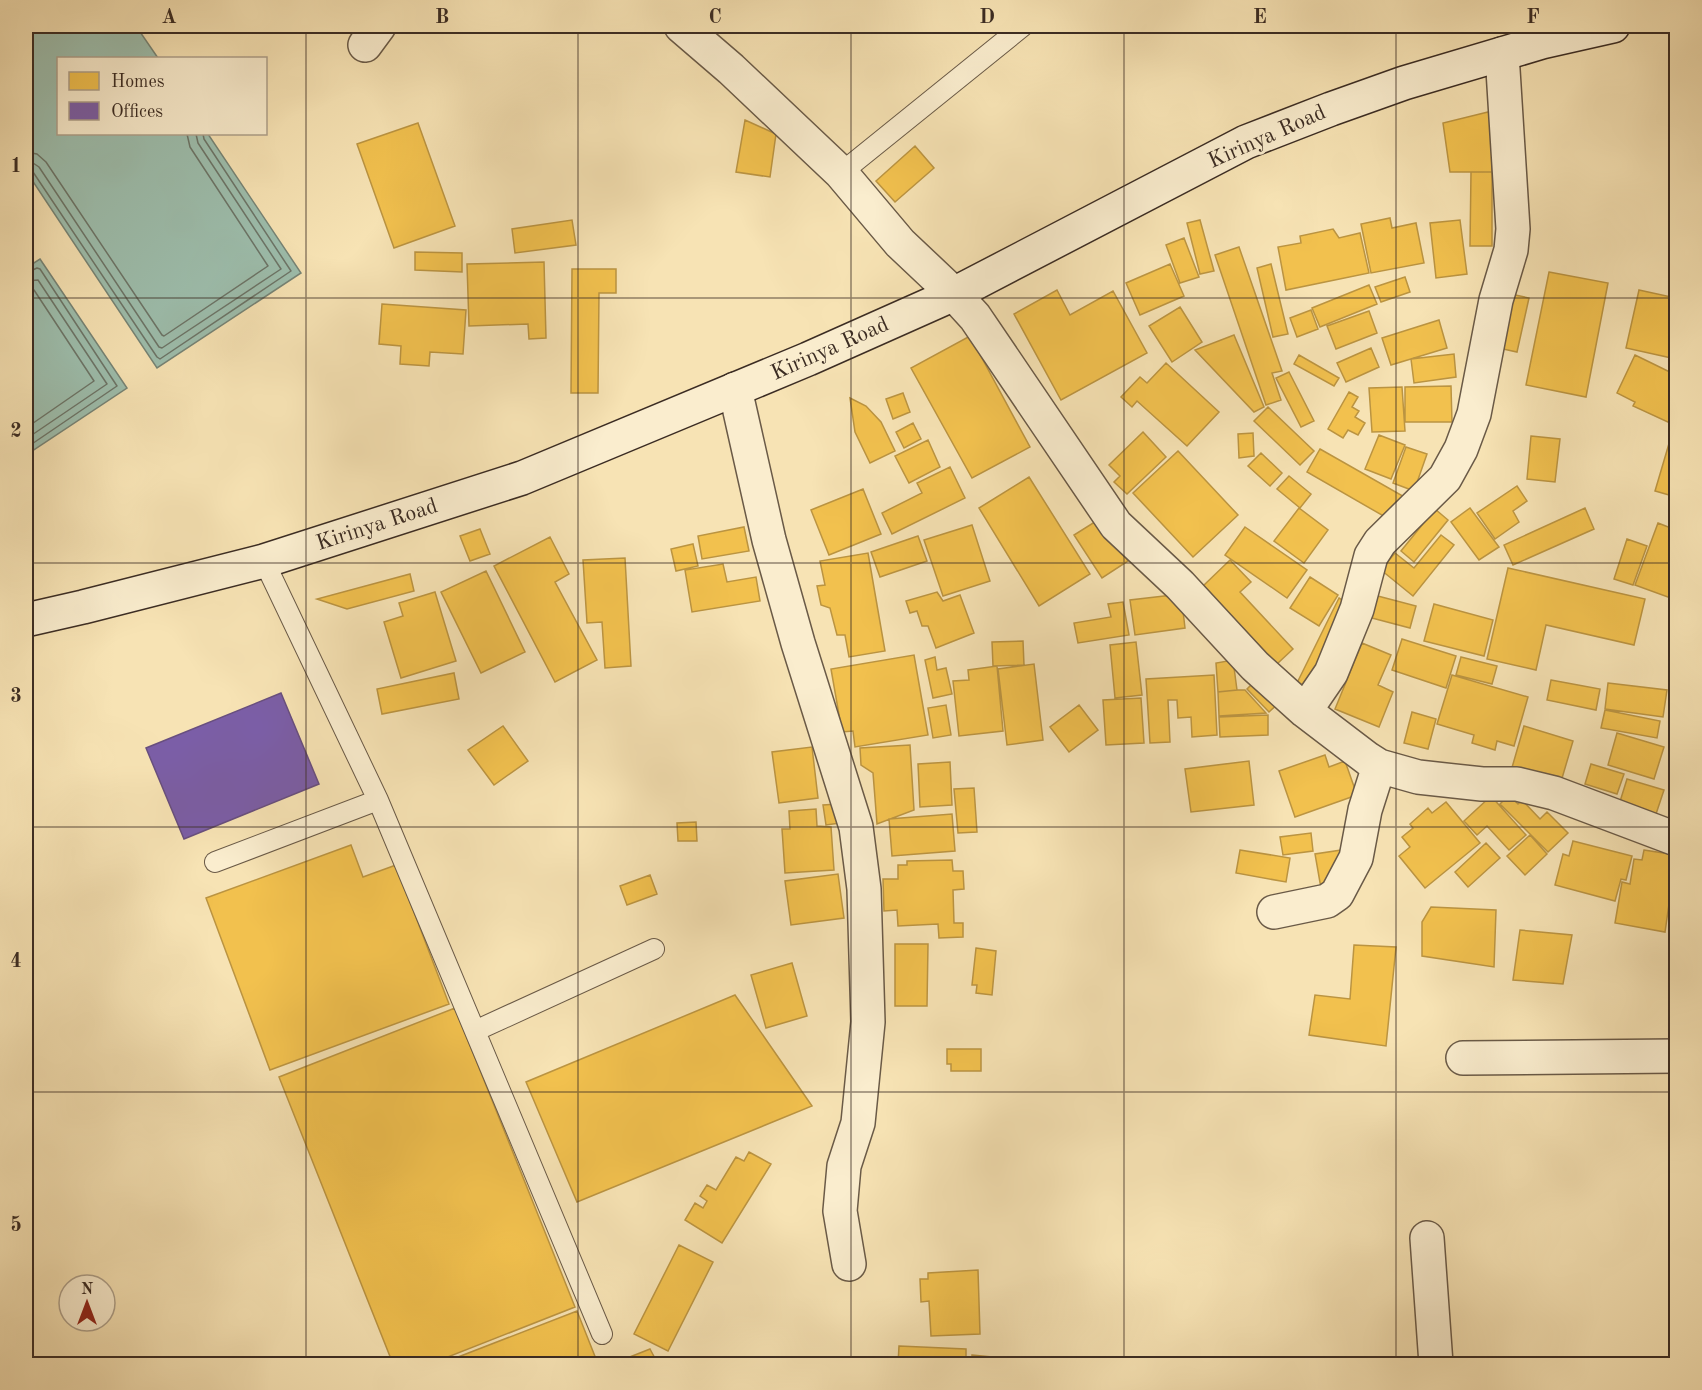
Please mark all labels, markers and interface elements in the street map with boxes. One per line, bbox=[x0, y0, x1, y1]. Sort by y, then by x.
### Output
text: A bbox=[161, 8, 177, 28]
text: B bbox=[435, 8, 449, 28]
text: C bbox=[708, 8, 722, 28]
text: D bbox=[979, 8, 995, 28]
text: E bbox=[1253, 8, 1267, 28]
text: F bbox=[1526, 8, 1540, 28]
legend bbox=[57, 57, 267, 135]
text: Homes bbox=[111, 73, 165, 91]
street label: Kirinya Road bbox=[1205, 101, 1329, 173]
text: Offices bbox=[111, 103, 163, 121]
text: 1 bbox=[10, 157, 22, 177]
street label: Kirinya Road bbox=[768, 313, 892, 385]
text: 2 bbox=[10, 422, 22, 442]
street label: Kirinya Road bbox=[313, 495, 441, 555]
text: 3 bbox=[10, 687, 22, 707]
text: 4 bbox=[10, 952, 22, 972]
text: 5 bbox=[10, 1215, 22, 1236]
north arrow bbox=[57, 1273, 117, 1333]
text: N bbox=[81, 1282, 94, 1298]

